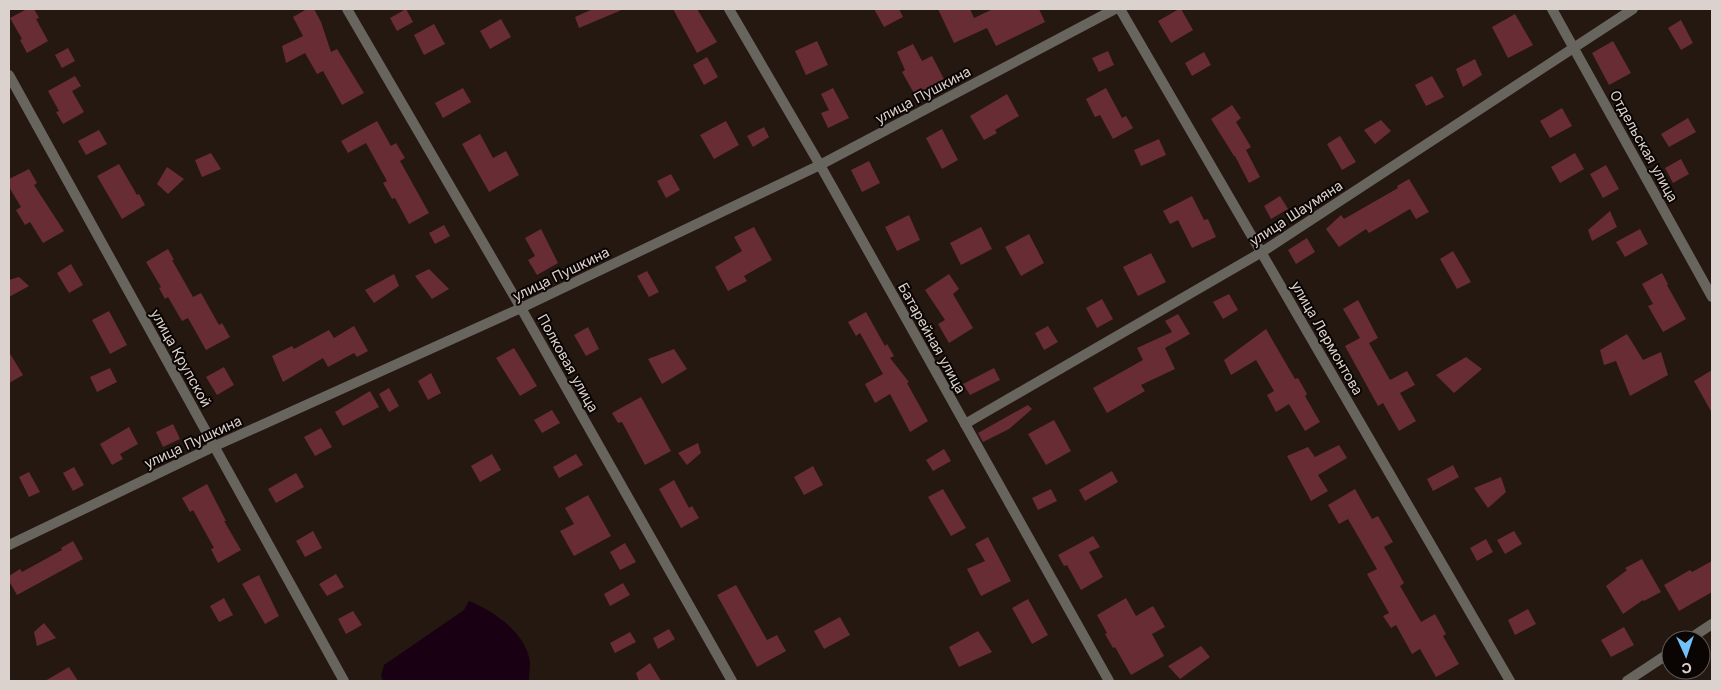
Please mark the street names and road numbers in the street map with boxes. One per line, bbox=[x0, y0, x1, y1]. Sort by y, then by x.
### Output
street label: улица Пушкина bbox=[872, 62, 973, 127]
street label: Отдельская улица bbox=[1607, 87, 1682, 205]
street label: улица Шаумяна bbox=[1246, 176, 1345, 249]
street label: улица Пушкина bbox=[510, 243, 612, 304]
street label: улица Лермонтова bbox=[1288, 278, 1367, 398]
street label: Батарейная улица bbox=[895, 279, 970, 396]
street label: улица Крупской bbox=[147, 306, 215, 410]
street label: Полковая улица bbox=[534, 311, 602, 415]
street label: улица Пушкина bbox=[141, 412, 244, 472]

